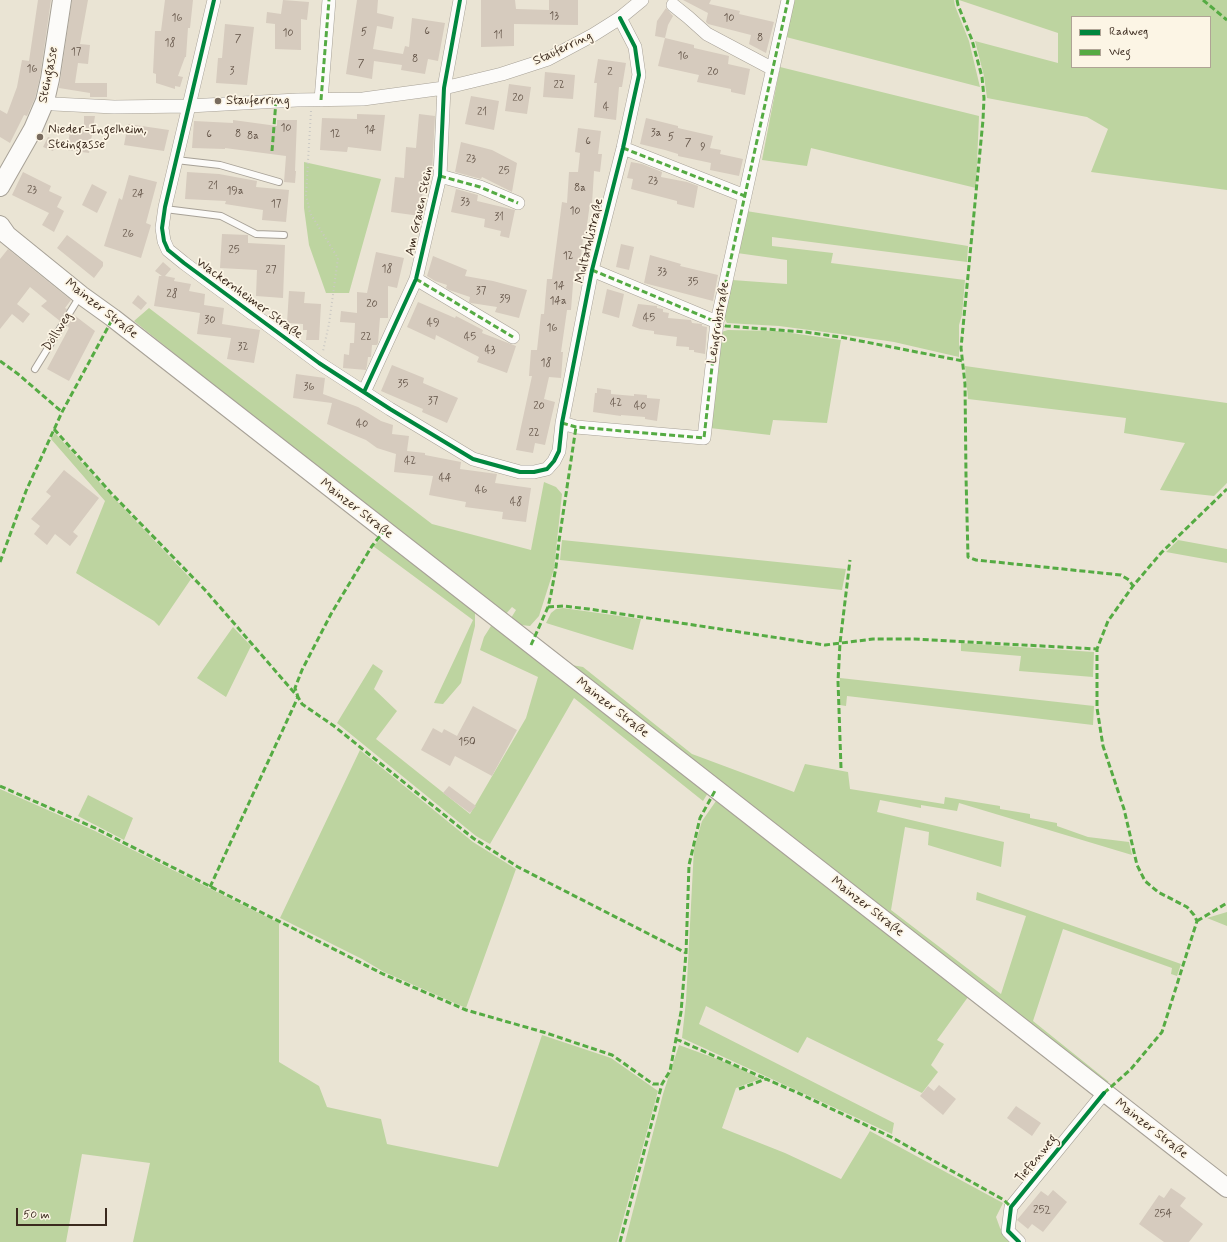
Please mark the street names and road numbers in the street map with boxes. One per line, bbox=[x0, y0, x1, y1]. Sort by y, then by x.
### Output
street label: Stauferring bbox=[531, 29, 595, 69]
street label: Steingasse bbox=[36, 46, 62, 104]
street label: Am Grauen Stein bbox=[403, 165, 437, 257]
street label: Multatulistraße bbox=[573, 197, 607, 285]
street label: Wackernheimer Straße bbox=[193, 255, 305, 343]
street label: Mainzer Straße bbox=[61, 276, 141, 342]
street label: Leingrubstraße bbox=[705, 281, 733, 365]
street label: Döllweg bbox=[40, 310, 76, 354]
street label: Mainzer Straße bbox=[316, 476, 396, 542]
street label: Mainzer Straße bbox=[572, 675, 652, 741]
street label: Mainzer Straße bbox=[827, 874, 907, 940]
street label: Mainzer Straße bbox=[1111, 1096, 1191, 1162]
street label: Tiefenweg bbox=[1013, 1132, 1061, 1186]

